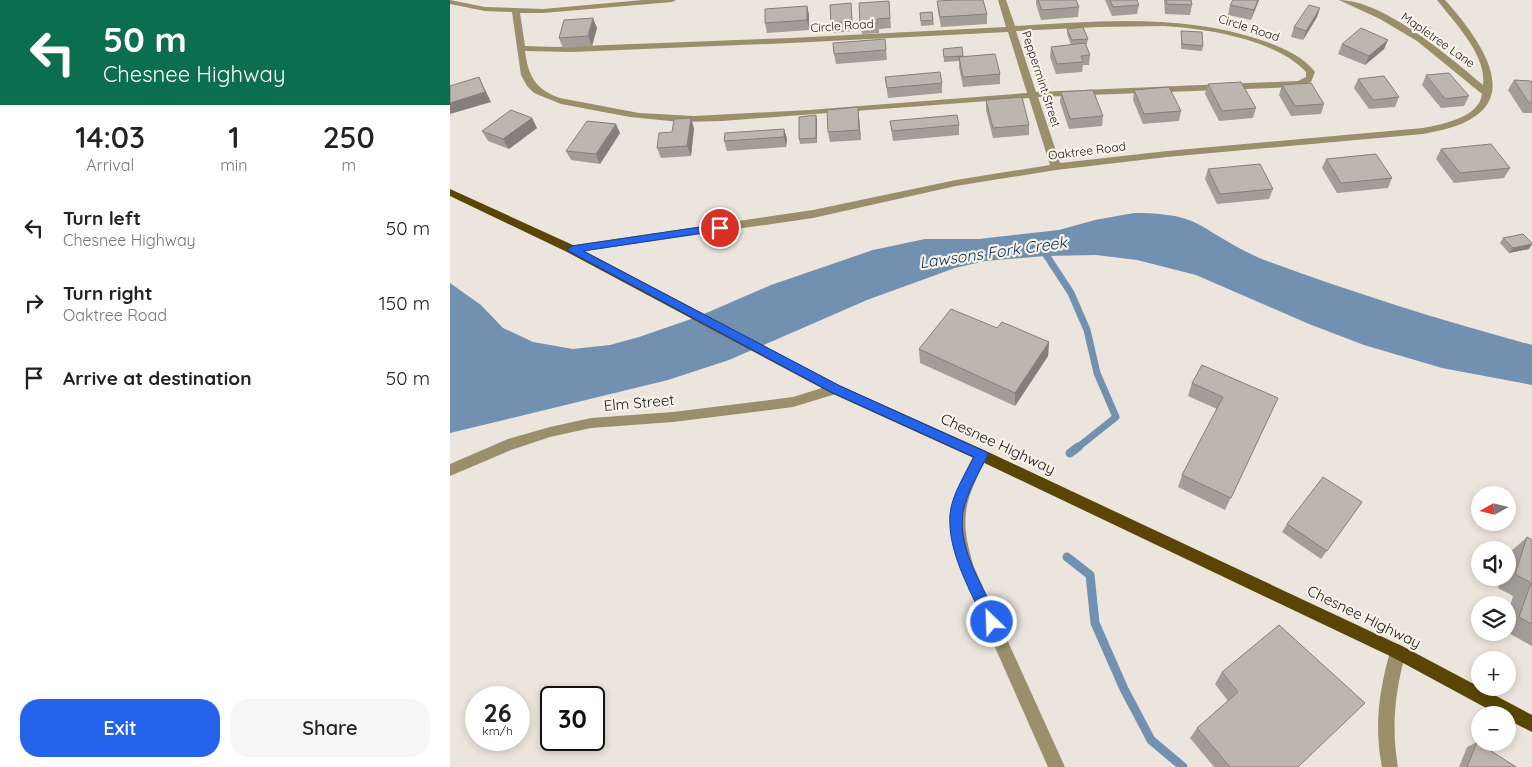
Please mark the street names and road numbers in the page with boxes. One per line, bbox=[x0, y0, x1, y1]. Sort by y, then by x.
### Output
street label: Mapletree Lane bbox=[1399, 9, 1478, 71]
street label: Circle Road bbox=[1217, 11, 1282, 44]
street label: Circle Road bbox=[810, 16, 874, 35]
street label: Peppermint Street bbox=[1019, 29, 1064, 129]
street label: Oaktree Road bbox=[1047, 138, 1127, 163]
street label: Elm Street bbox=[603, 390, 675, 415]
street label: Chesnee Highway bbox=[938, 409, 1059, 478]
street label: Chesnee Highway bbox=[1304, 581, 1424, 652]

